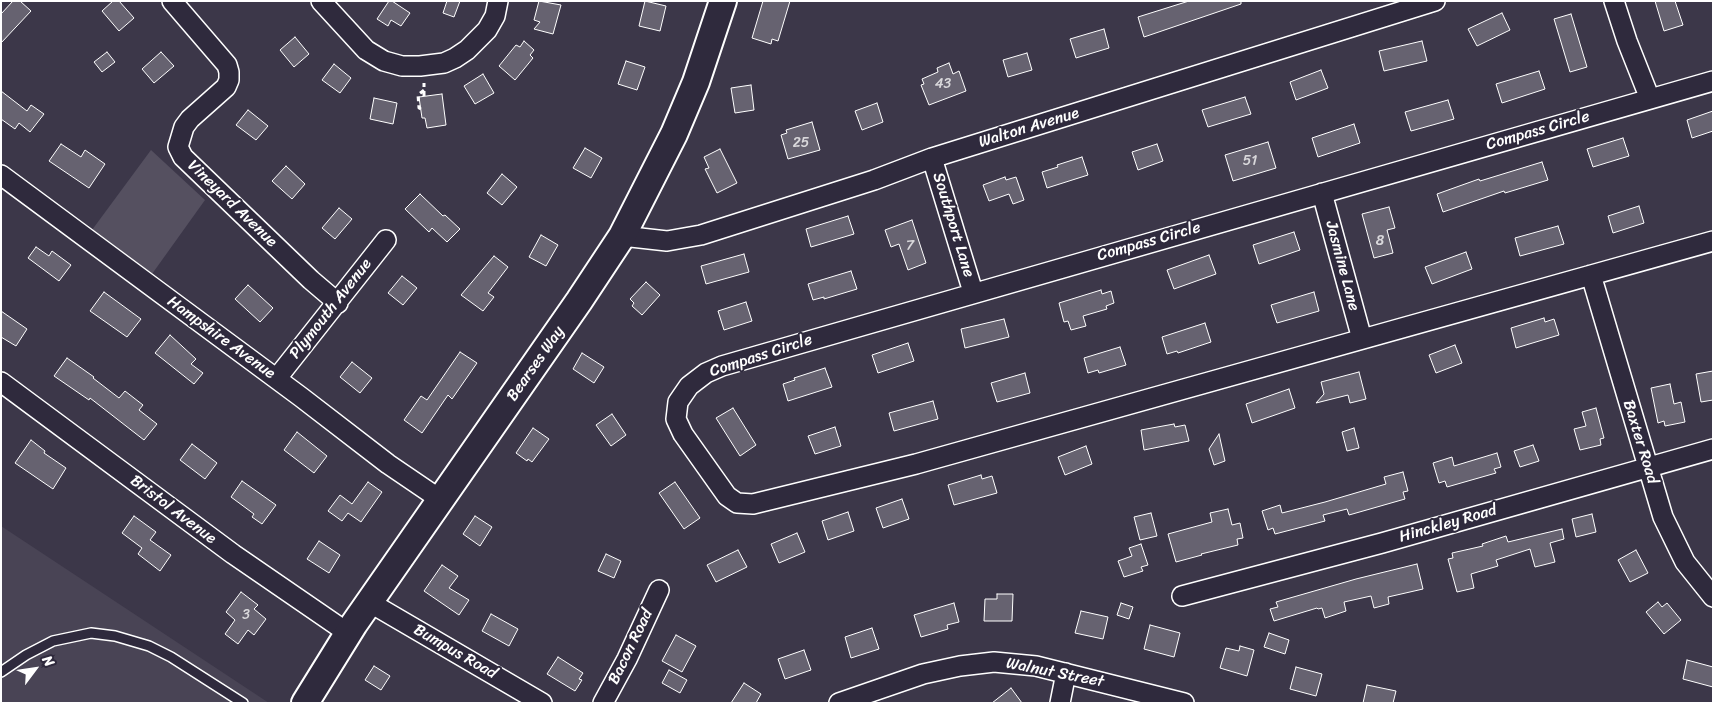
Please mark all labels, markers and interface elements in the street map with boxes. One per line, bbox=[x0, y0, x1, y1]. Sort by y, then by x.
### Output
house number: 43 bbox=[935, 76, 951, 92]
street label: Walton Avenue bbox=[976, 104, 1082, 152]
street label: Compass Circle bbox=[1484, 107, 1592, 155]
house number: 25 bbox=[793, 135, 809, 151]
house number: 51 bbox=[1243, 153, 1257, 169]
street label: Vineyard Avenue bbox=[183, 156, 281, 252]
street label: Southport Lane bbox=[928, 170, 978, 280]
street label: Compass Circle bbox=[1095, 218, 1203, 266]
street label: Jasmine Lane bbox=[1321, 219, 1363, 313]
house number: 8 bbox=[1376, 233, 1384, 249]
house number: 7 bbox=[906, 238, 914, 254]
street label: Plymouth Avenue bbox=[286, 255, 376, 363]
street label: Hampshire Avenue bbox=[163, 292, 279, 384]
street label: Bearses Way bbox=[503, 323, 569, 405]
street label: Compass Circle bbox=[707, 330, 815, 382]
street label: Baxter Road bbox=[1618, 398, 1662, 486]
street label: Bristol Avenue bbox=[126, 471, 220, 549]
street label: Hinckley Road bbox=[1397, 501, 1499, 547]
street label: Bacon Road bbox=[605, 606, 657, 688]
house number: 3 bbox=[242, 607, 250, 623]
street label: Bumpus Road bbox=[410, 620, 500, 684]
north arrow bbox=[10, 644, 60, 694]
text: N bbox=[35, 650, 61, 672]
street label: Walnut Street bbox=[1004, 654, 1106, 692]

